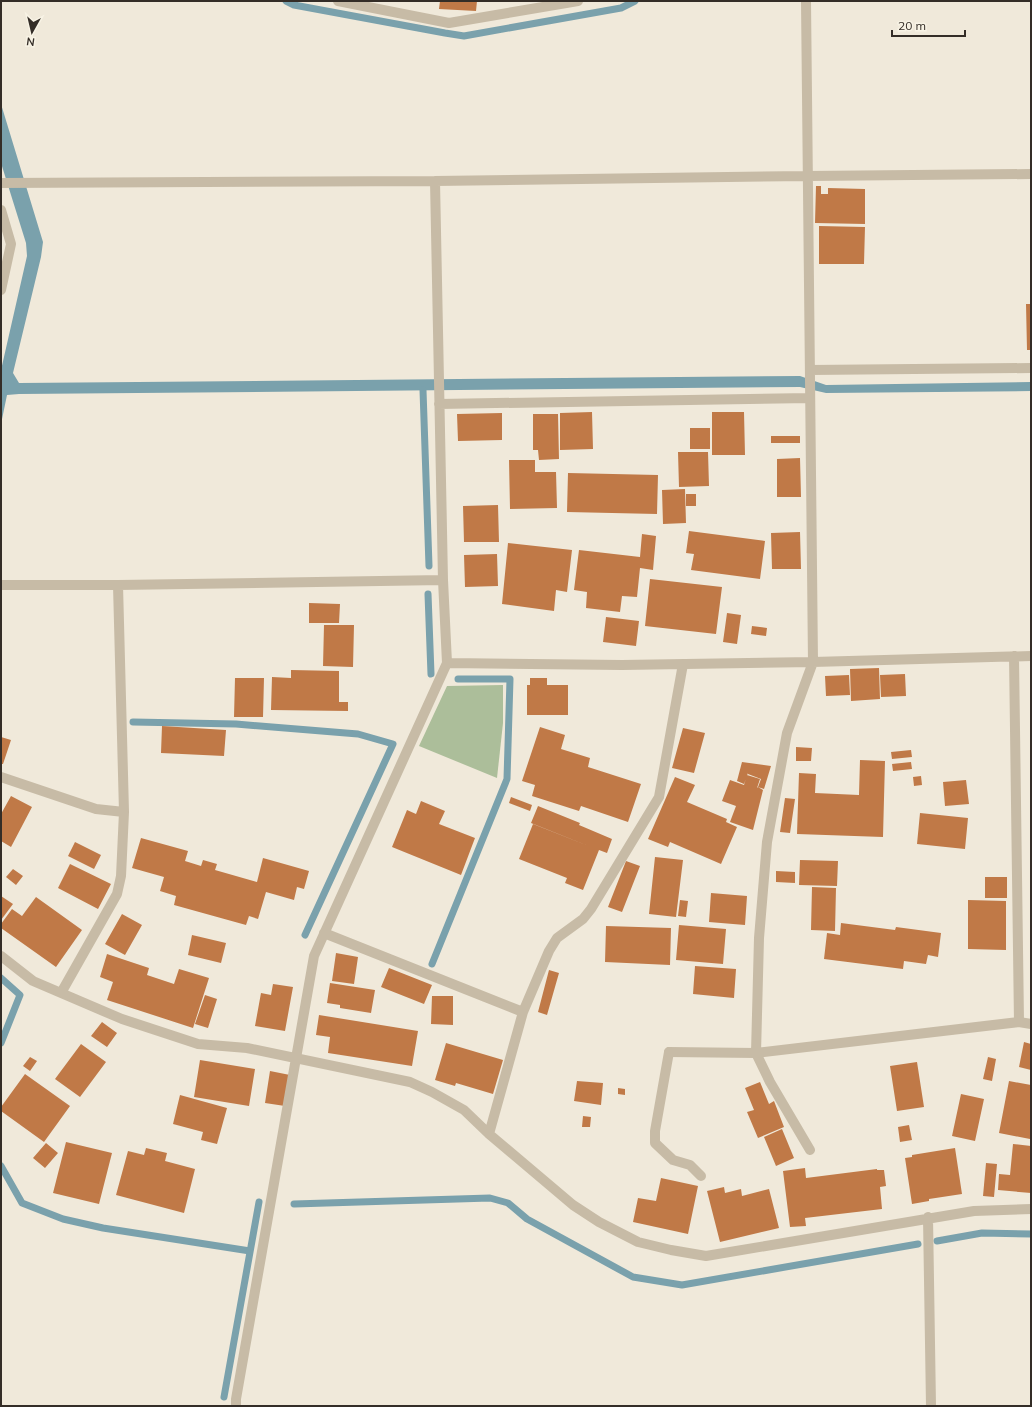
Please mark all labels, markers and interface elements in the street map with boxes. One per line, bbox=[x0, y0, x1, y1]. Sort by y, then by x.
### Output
north arrow bbox=[12, 12, 52, 52]
scale bar bbox=[892, 12, 965, 38]
text: 20 m bbox=[898, 18, 926, 33]
text: N bbox=[26, 34, 36, 49]

